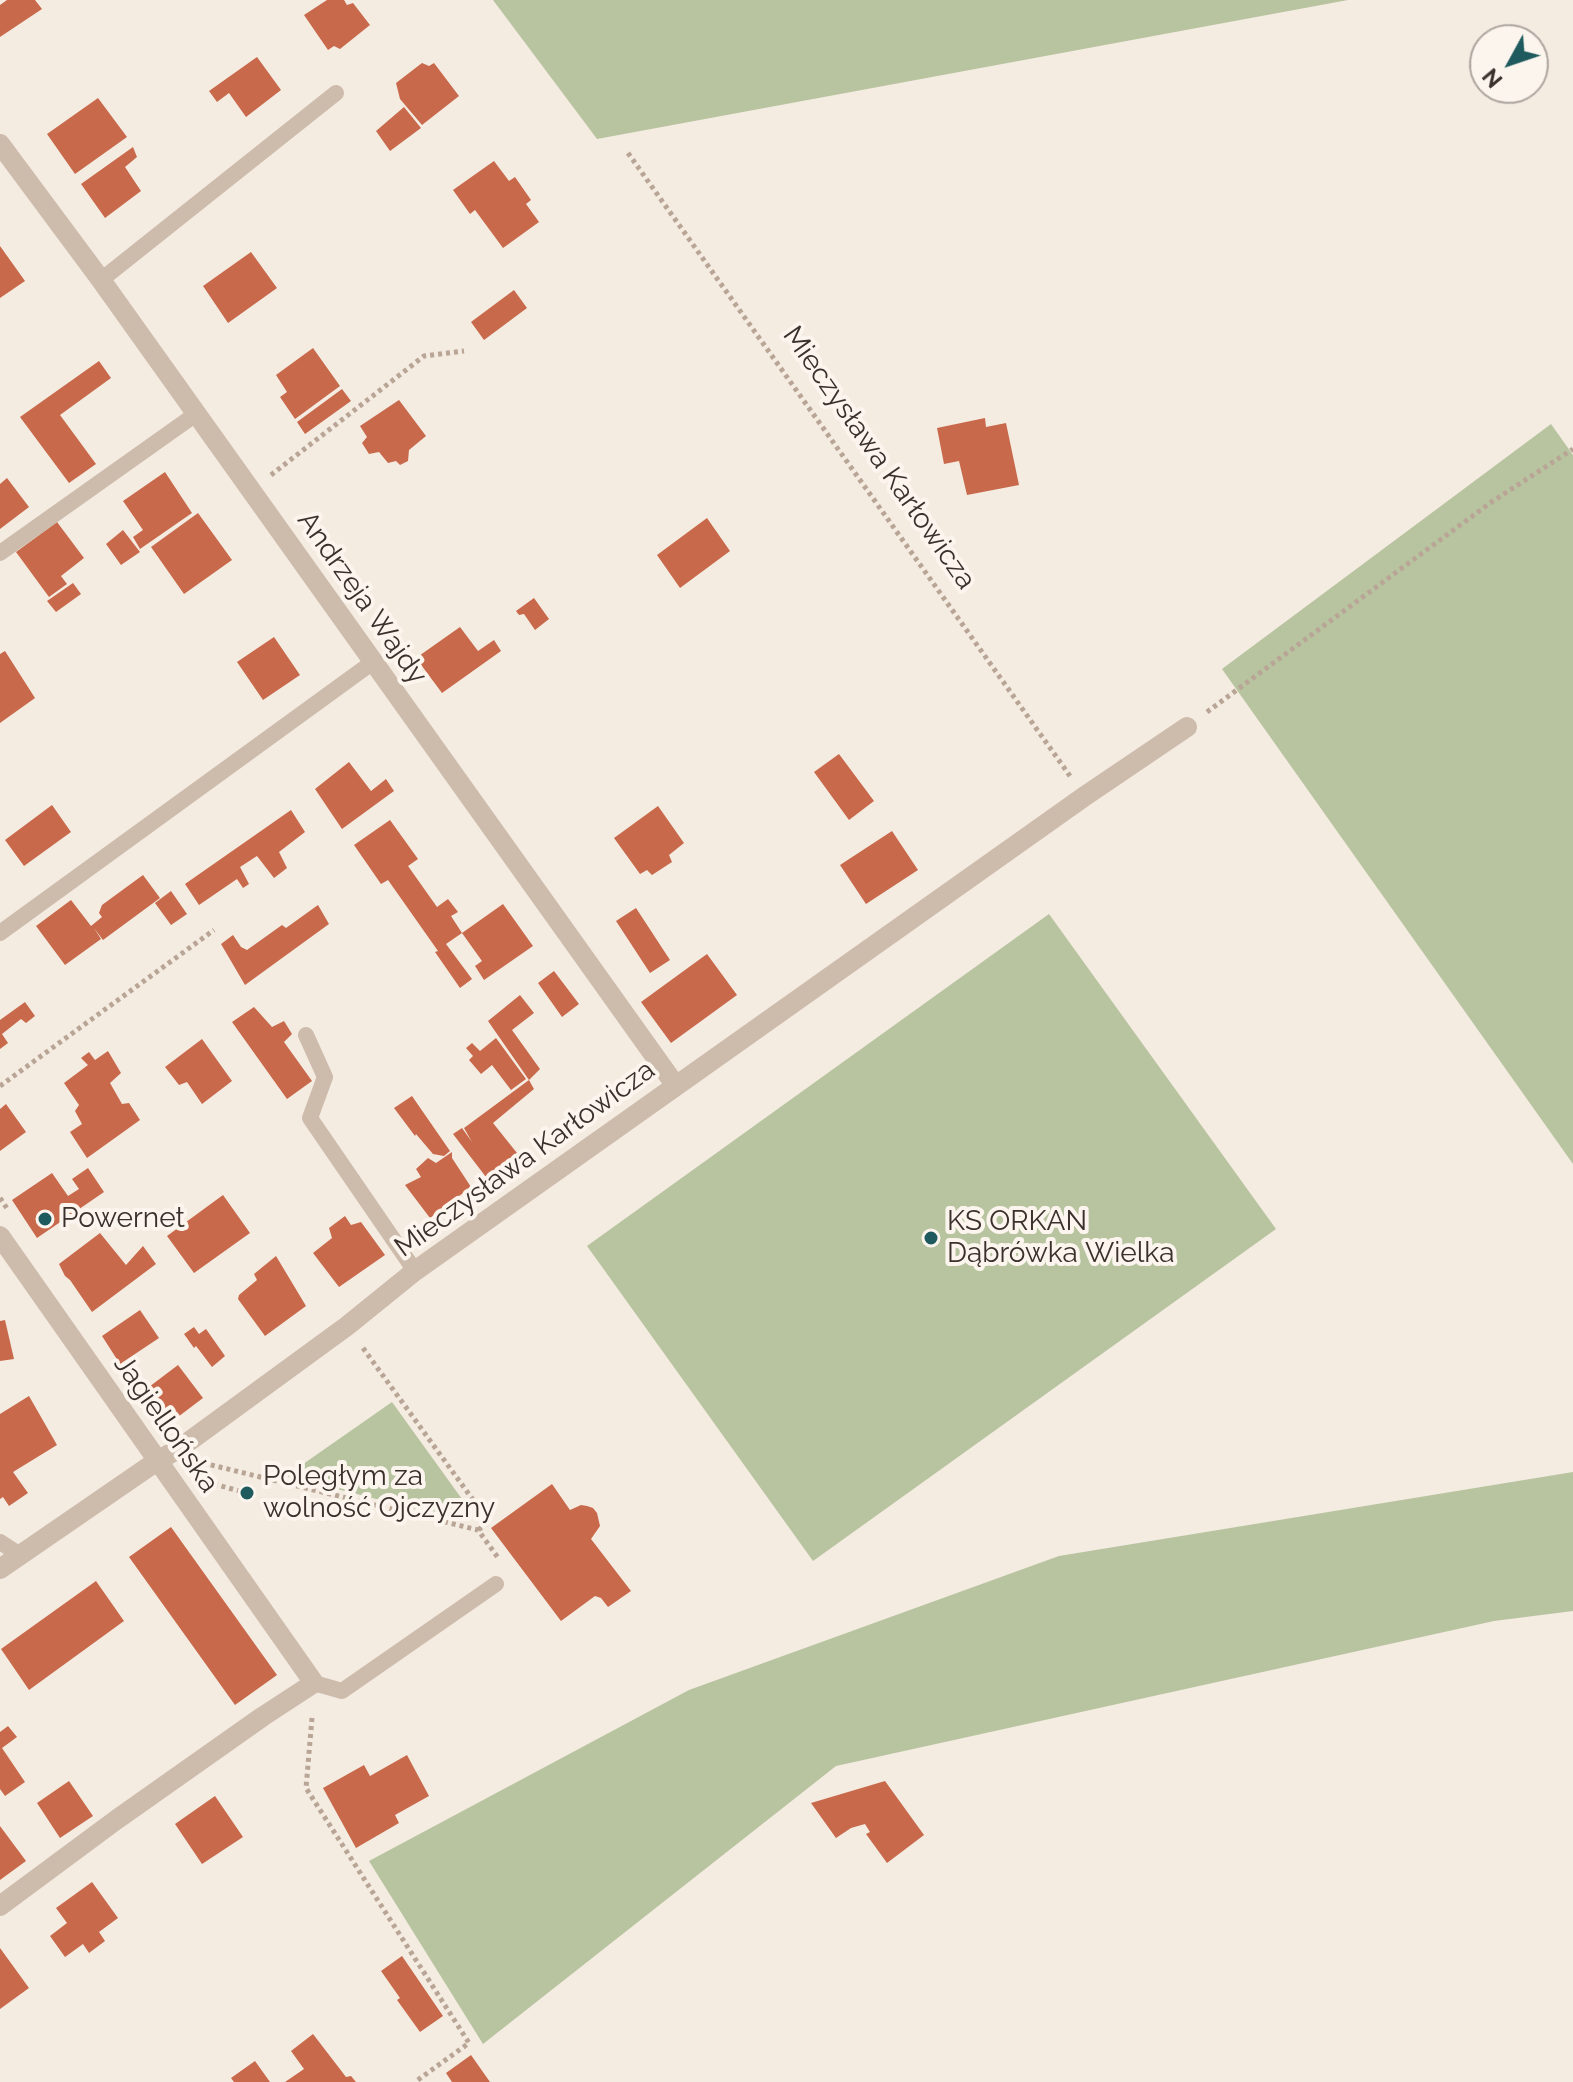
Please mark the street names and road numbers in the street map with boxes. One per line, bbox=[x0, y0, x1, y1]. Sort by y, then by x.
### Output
street label: Mieczysława Karłowicza bbox=[775, 320, 983, 596]
street label: Andrzeja Wajdy bbox=[290, 505, 434, 691]
street label: Mieczysława Karłowicza bbox=[388, 1053, 662, 1265]
street label: Jagiellońska bbox=[106, 1349, 226, 1499]

